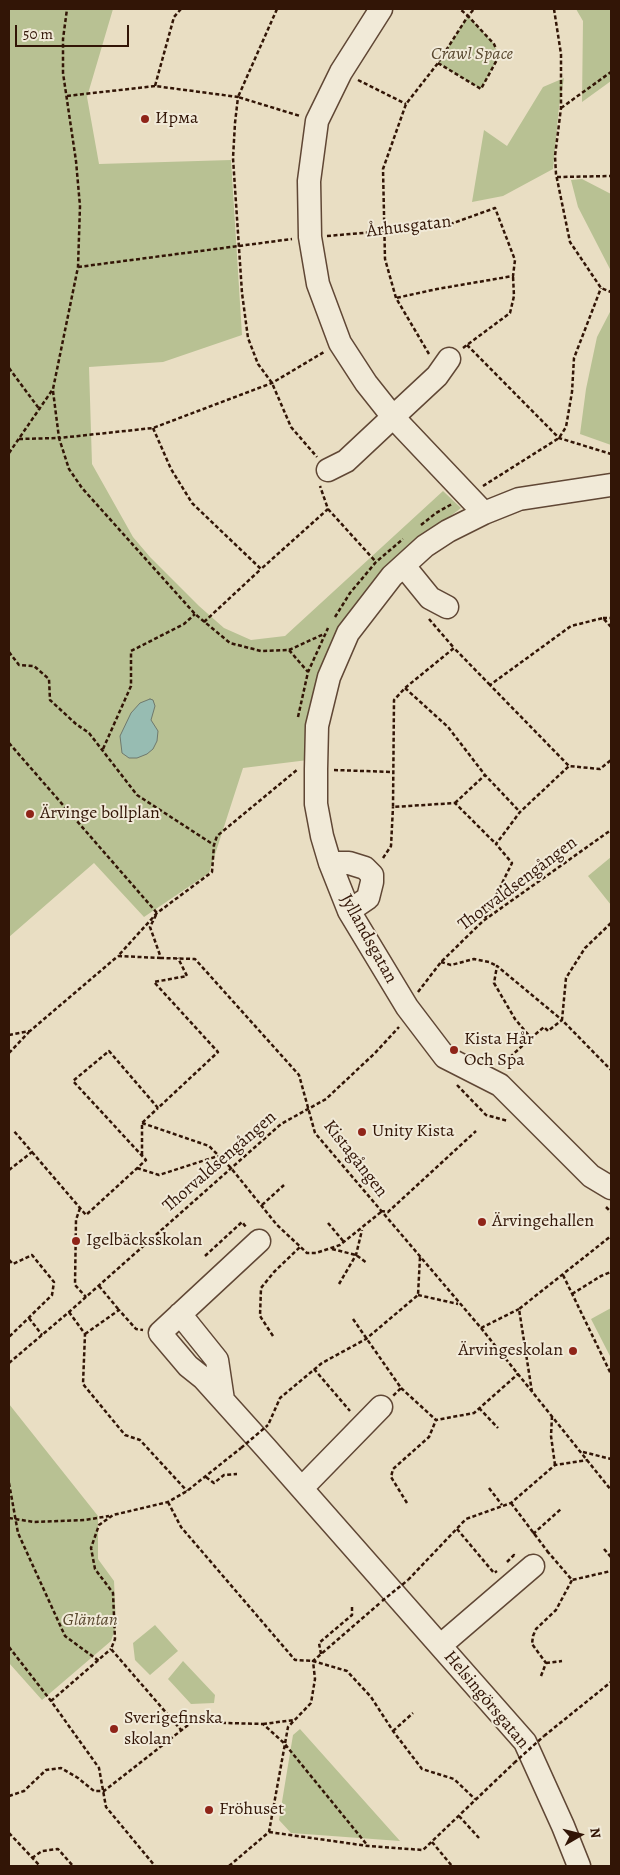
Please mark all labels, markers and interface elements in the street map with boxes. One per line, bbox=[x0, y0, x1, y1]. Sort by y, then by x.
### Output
scale bar bbox=[18, 15, 131, 47]
text: 50 m bbox=[23, 24, 53, 44]
park label: Crawl Space bbox=[431, 44, 513, 66]
place label: Ирма bbox=[155, 108, 198, 130]
marker: Ирма bbox=[139, 113, 151, 125]
street label: Århusgatan bbox=[366, 211, 452, 243]
place label: Ärvinge bollplan bbox=[40, 803, 160, 825]
marker: Ärvinge bollplan bbox=[24, 808, 36, 820]
street label: Thorvaldsengången bbox=[454, 832, 582, 936]
street label: Jyllandsgatan bbox=[335, 891, 401, 987]
place label: Kista Hår Och Spa bbox=[464, 1029, 534, 1072]
marker: Kista Hår Och Spa bbox=[448, 1044, 460, 1056]
street label: Thorvaldsengången bbox=[159, 1107, 281, 1217]
street label: Kistagången bbox=[318, 1116, 392, 1202]
place label: Unity Kista bbox=[372, 1121, 454, 1143]
marker: Unity Kista bbox=[356, 1126, 368, 1138]
place label: Ärvingehallen bbox=[492, 1211, 594, 1233]
marker: Ärvingehallen bbox=[476, 1216, 488, 1228]
place label: Igelbäcksskolan bbox=[86, 1230, 202, 1252]
marker: Igelbäcksskolan bbox=[70, 1235, 82, 1247]
place label: Ärvingeskolan bbox=[458, 1340, 563, 1362]
marker: Ärvingeskolan bbox=[567, 1345, 579, 1357]
park label: Gläntan bbox=[62, 1610, 118, 1632]
street label: Helsingörsgatan bbox=[439, 1647, 533, 1753]
place label: Sverigefinska skolan bbox=[124, 1708, 223, 1750]
marker: Sverigefinska skolan bbox=[108, 1723, 120, 1735]
place label: Fröhuset bbox=[219, 1799, 284, 1821]
marker: Fröhuset bbox=[203, 1804, 215, 1816]
north arrow bbox=[555, 1810, 605, 1860]
text: N bbox=[585, 1826, 605, 1839]

